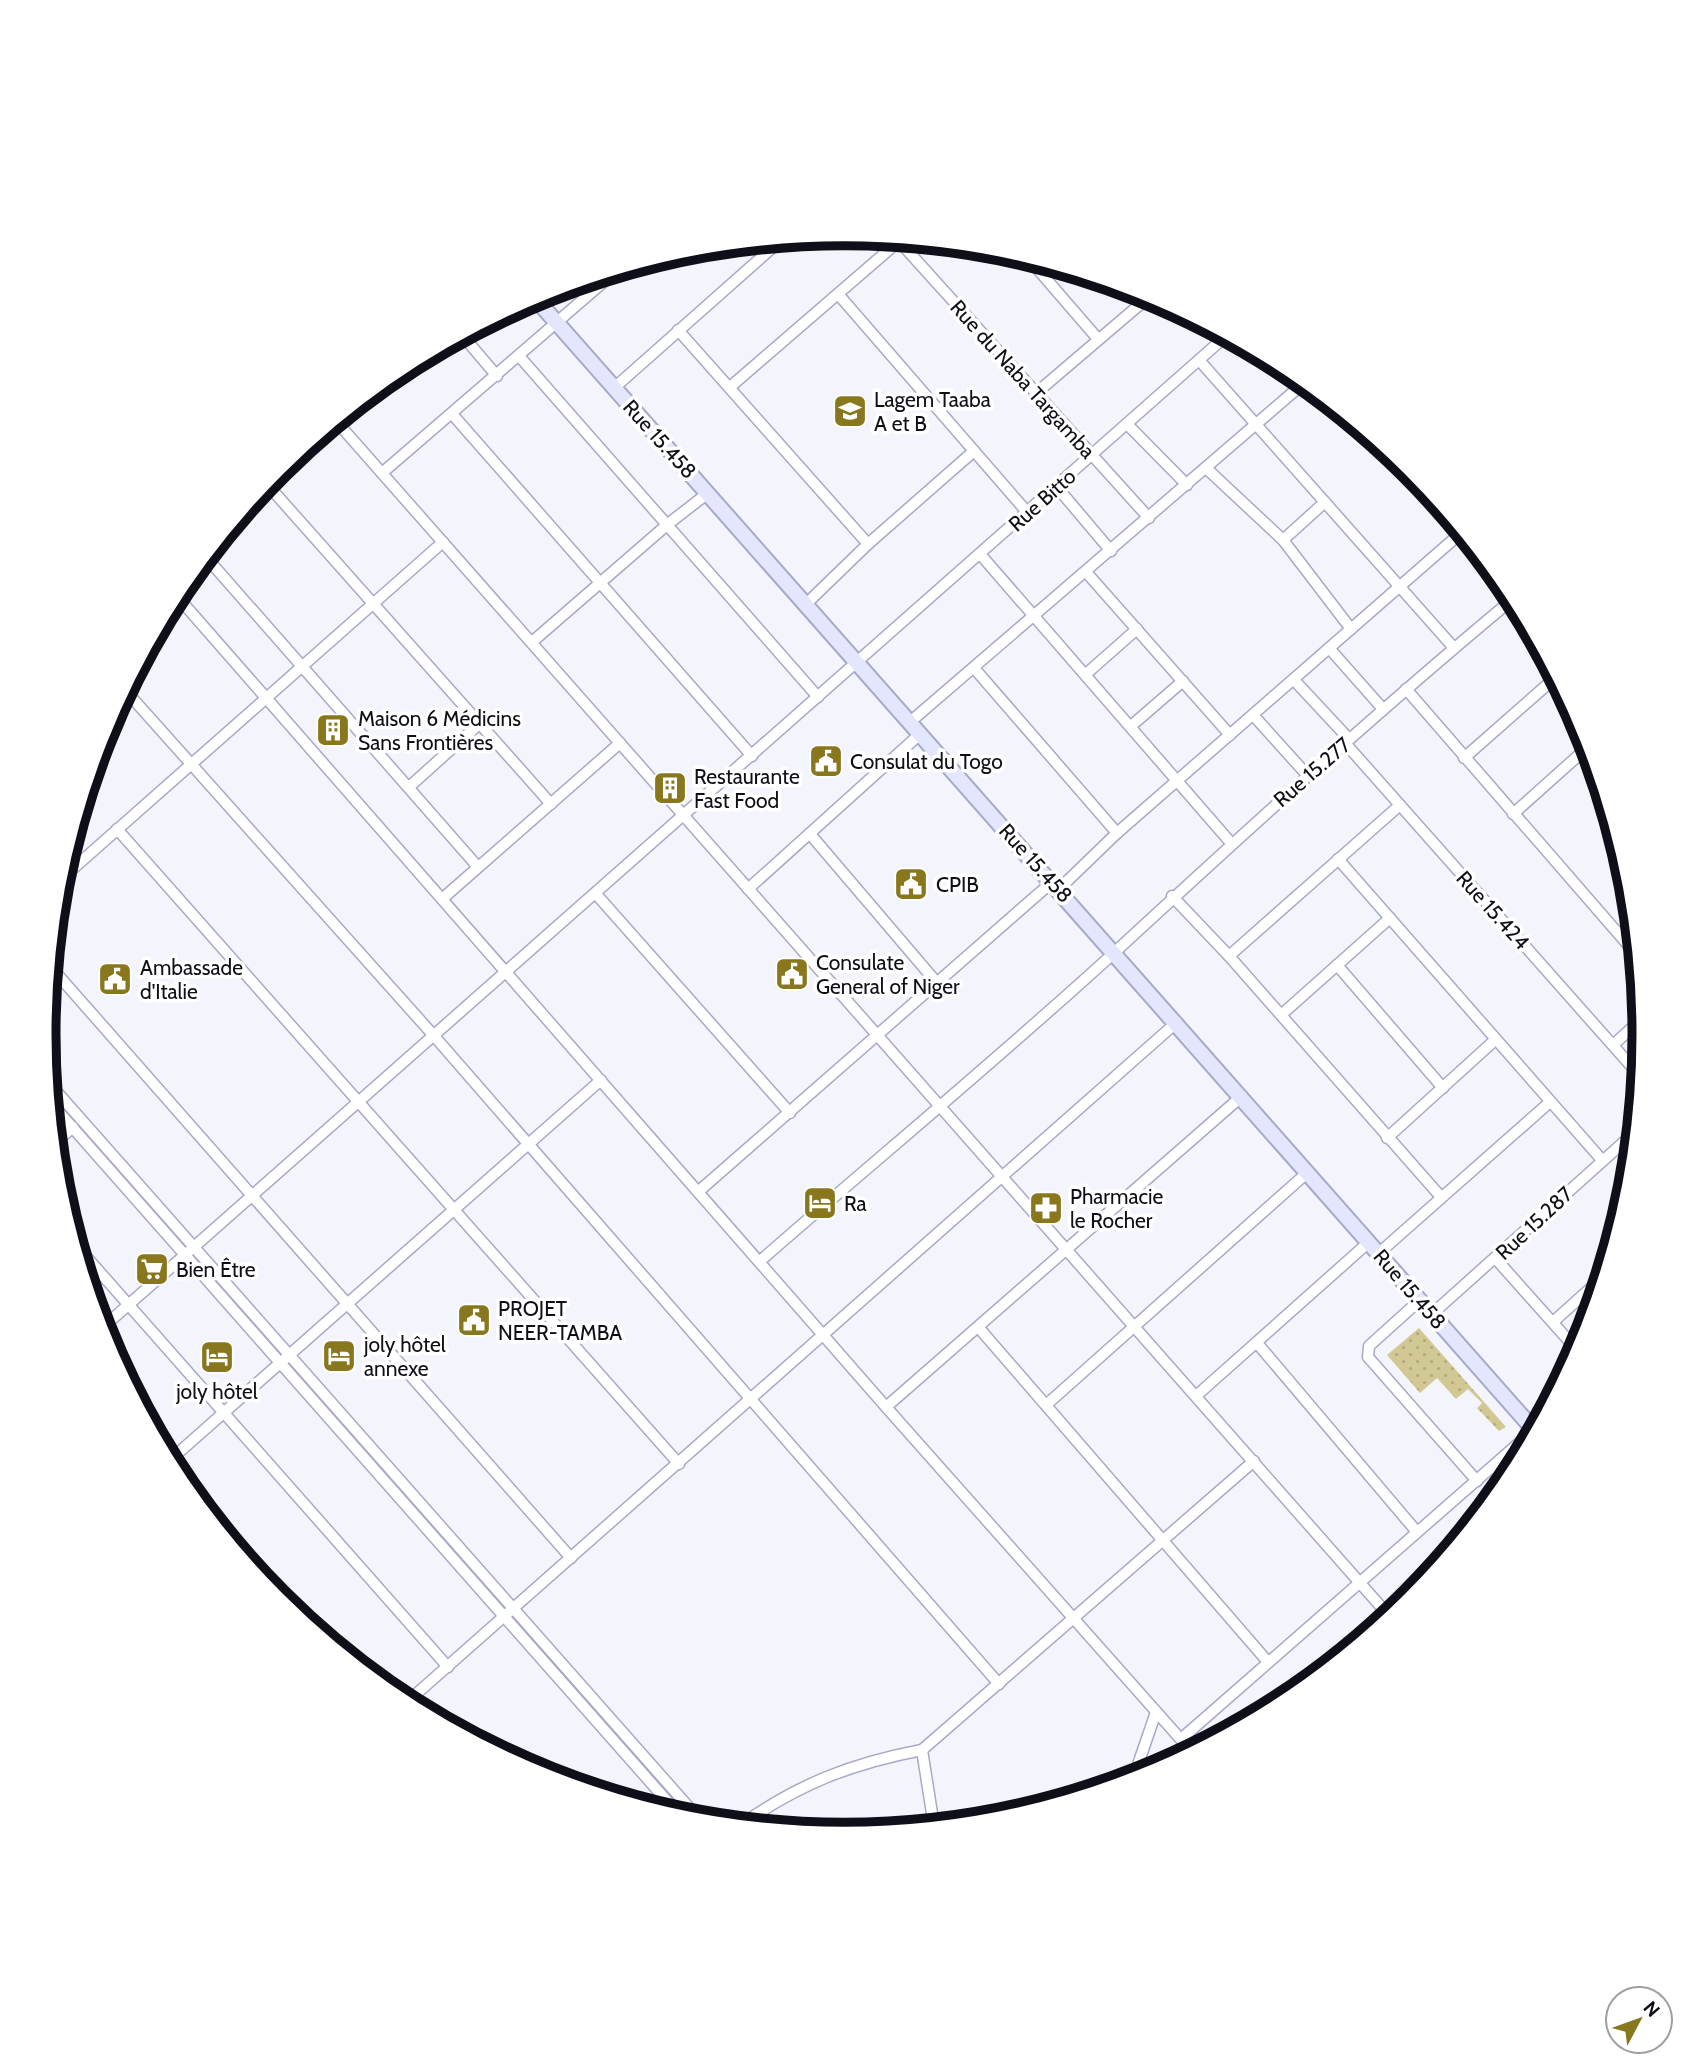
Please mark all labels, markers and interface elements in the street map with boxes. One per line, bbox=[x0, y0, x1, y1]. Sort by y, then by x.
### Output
street label: Rue du Naba Targamba bbox=[945, 295, 1101, 463]
place label: Lagem Taaba A et B bbox=[874, 387, 991, 436]
school or university icon: Lagem Taaba A et B bbox=[831, 392, 869, 430]
street label: Rue 15.458 bbox=[618, 394, 702, 484]
street label: Rue Bitto bbox=[1003, 463, 1081, 537]
place label: Maison 6 Médicins Sans Frontières bbox=[358, 706, 521, 755]
building icon: Maison 6 Médicins Sans Frontières bbox=[314, 711, 352, 749]
street label: Rue 15.277 bbox=[1268, 732, 1356, 812]
public building icon: Consulat du Togo bbox=[807, 742, 845, 780]
place label: Consulat du Togo bbox=[850, 749, 1003, 774]
place label: Restaurante Fast Food bbox=[694, 764, 800, 813]
building icon: Restaurante Fast Food bbox=[651, 769, 689, 807]
street label: Rue 15.458 bbox=[994, 818, 1078, 908]
public building icon: CPIB bbox=[892, 865, 930, 903]
street label: Rue 15.424 bbox=[1451, 866, 1535, 954]
place label: CPIB bbox=[936, 872, 979, 897]
place label: Consulate General of Niger bbox=[816, 950, 960, 999]
place label: Ambassade d'Italie bbox=[140, 955, 243, 1004]
public building icon: Consulate General of Niger bbox=[773, 955, 811, 993]
public building icon: Ambassade d'Italie bbox=[96, 960, 134, 998]
street label: Rue 15.287 bbox=[1490, 1181, 1578, 1265]
hotel icon: Ra bbox=[801, 1184, 839, 1222]
place label: Pharmacie le Rocher bbox=[1070, 1184, 1163, 1233]
pharmacy icon: Pharmacie le Rocher bbox=[1027, 1189, 1065, 1227]
place label: Ra bbox=[844, 1191, 867, 1216]
street label: Rue 15.458 bbox=[1369, 1244, 1451, 1334]
supermarket icon: Bien Être bbox=[133, 1250, 171, 1288]
place label: Bien Être bbox=[176, 1257, 256, 1282]
place label: PROJET NEER-TAMBA bbox=[498, 1296, 622, 1345]
public building icon: PROJET NEER-TAMBA bbox=[455, 1301, 493, 1339]
place label: joly hôtel annexe bbox=[363, 1332, 446, 1381]
hotel icon: joly hôtel annexe bbox=[320, 1337, 358, 1375]
hotel icon: joly hôtel bbox=[198, 1338, 236, 1376]
place label: joly hôtel bbox=[175, 1379, 258, 1405]
north arrow bbox=[1604, 1985, 1674, 2055]
text: N bbox=[1638, 1997, 1665, 2022]

